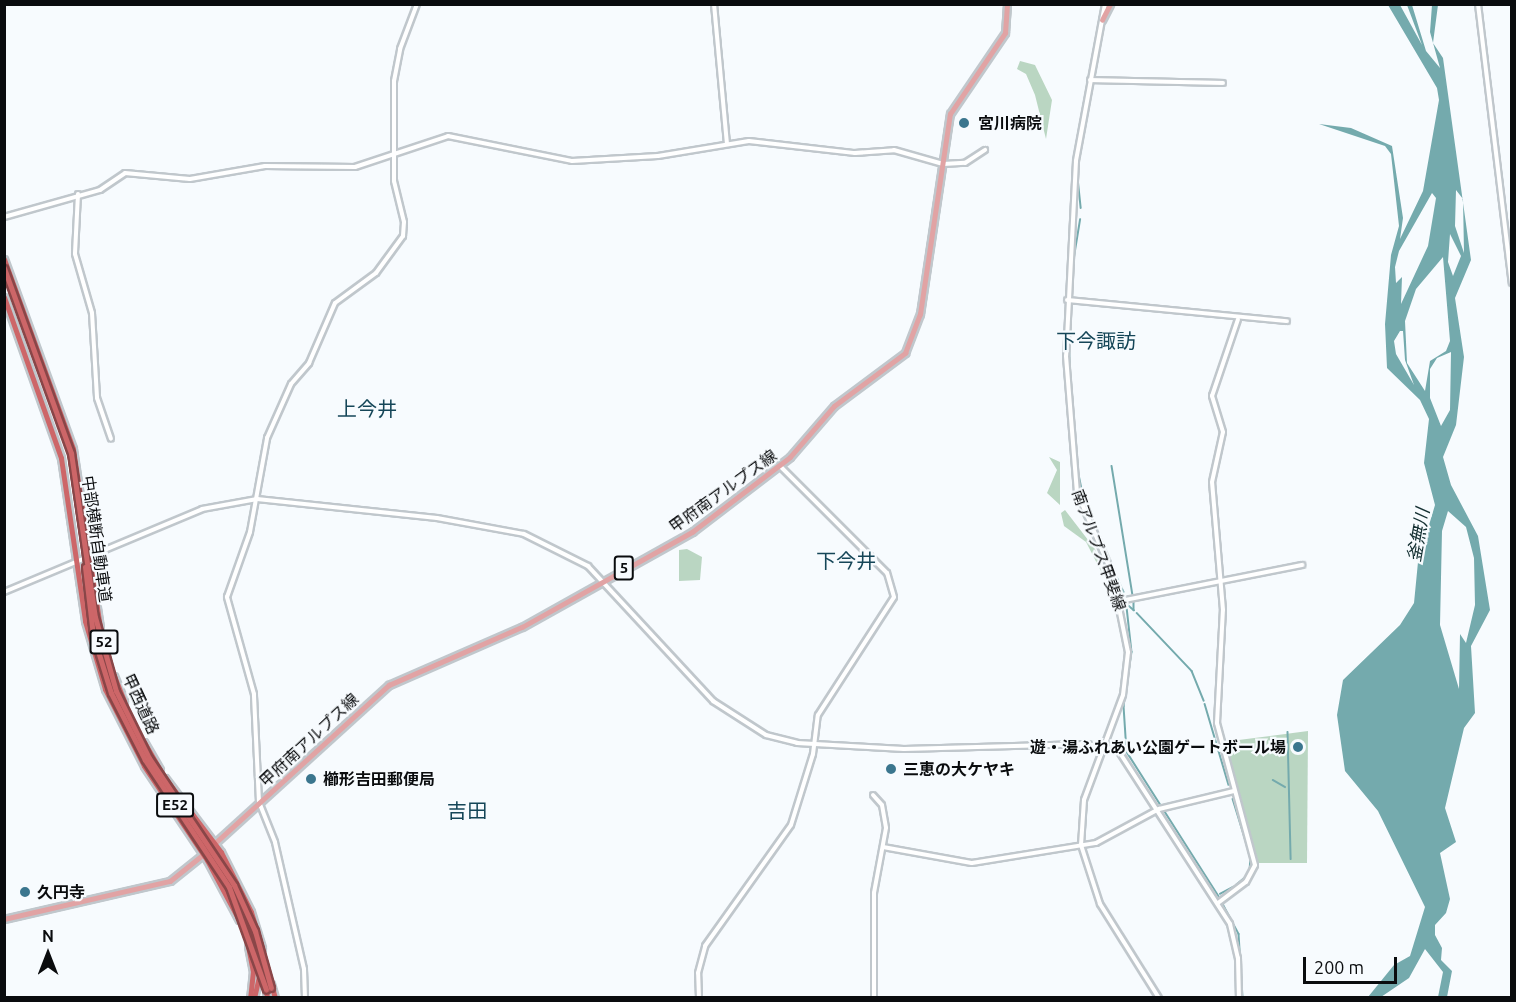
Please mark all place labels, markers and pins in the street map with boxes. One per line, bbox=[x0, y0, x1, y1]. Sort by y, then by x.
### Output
place label: 宮川病院 bbox=[978, 113, 1042, 133]
marker: 宮川病院 bbox=[955, 114, 973, 132]
place label: 遊・湯ふれあい公園ゲートボール場 bbox=[1030, 737, 1286, 757]
marker: 遊・湯ふれあい公園ゲートボール場 bbox=[1291, 740, 1305, 754]
place label: 三恵の大ケヤキ bbox=[903, 759, 1015, 779]
marker: 三恵の大ケヤキ bbox=[884, 762, 898, 776]
place label: 櫛形吉田郵便局 bbox=[323, 769, 435, 789]
marker: 櫛形吉田郵便局 bbox=[304, 772, 318, 786]
place label: 久円寺 bbox=[37, 882, 85, 902]
marker: 久円寺 bbox=[18, 885, 32, 899]

